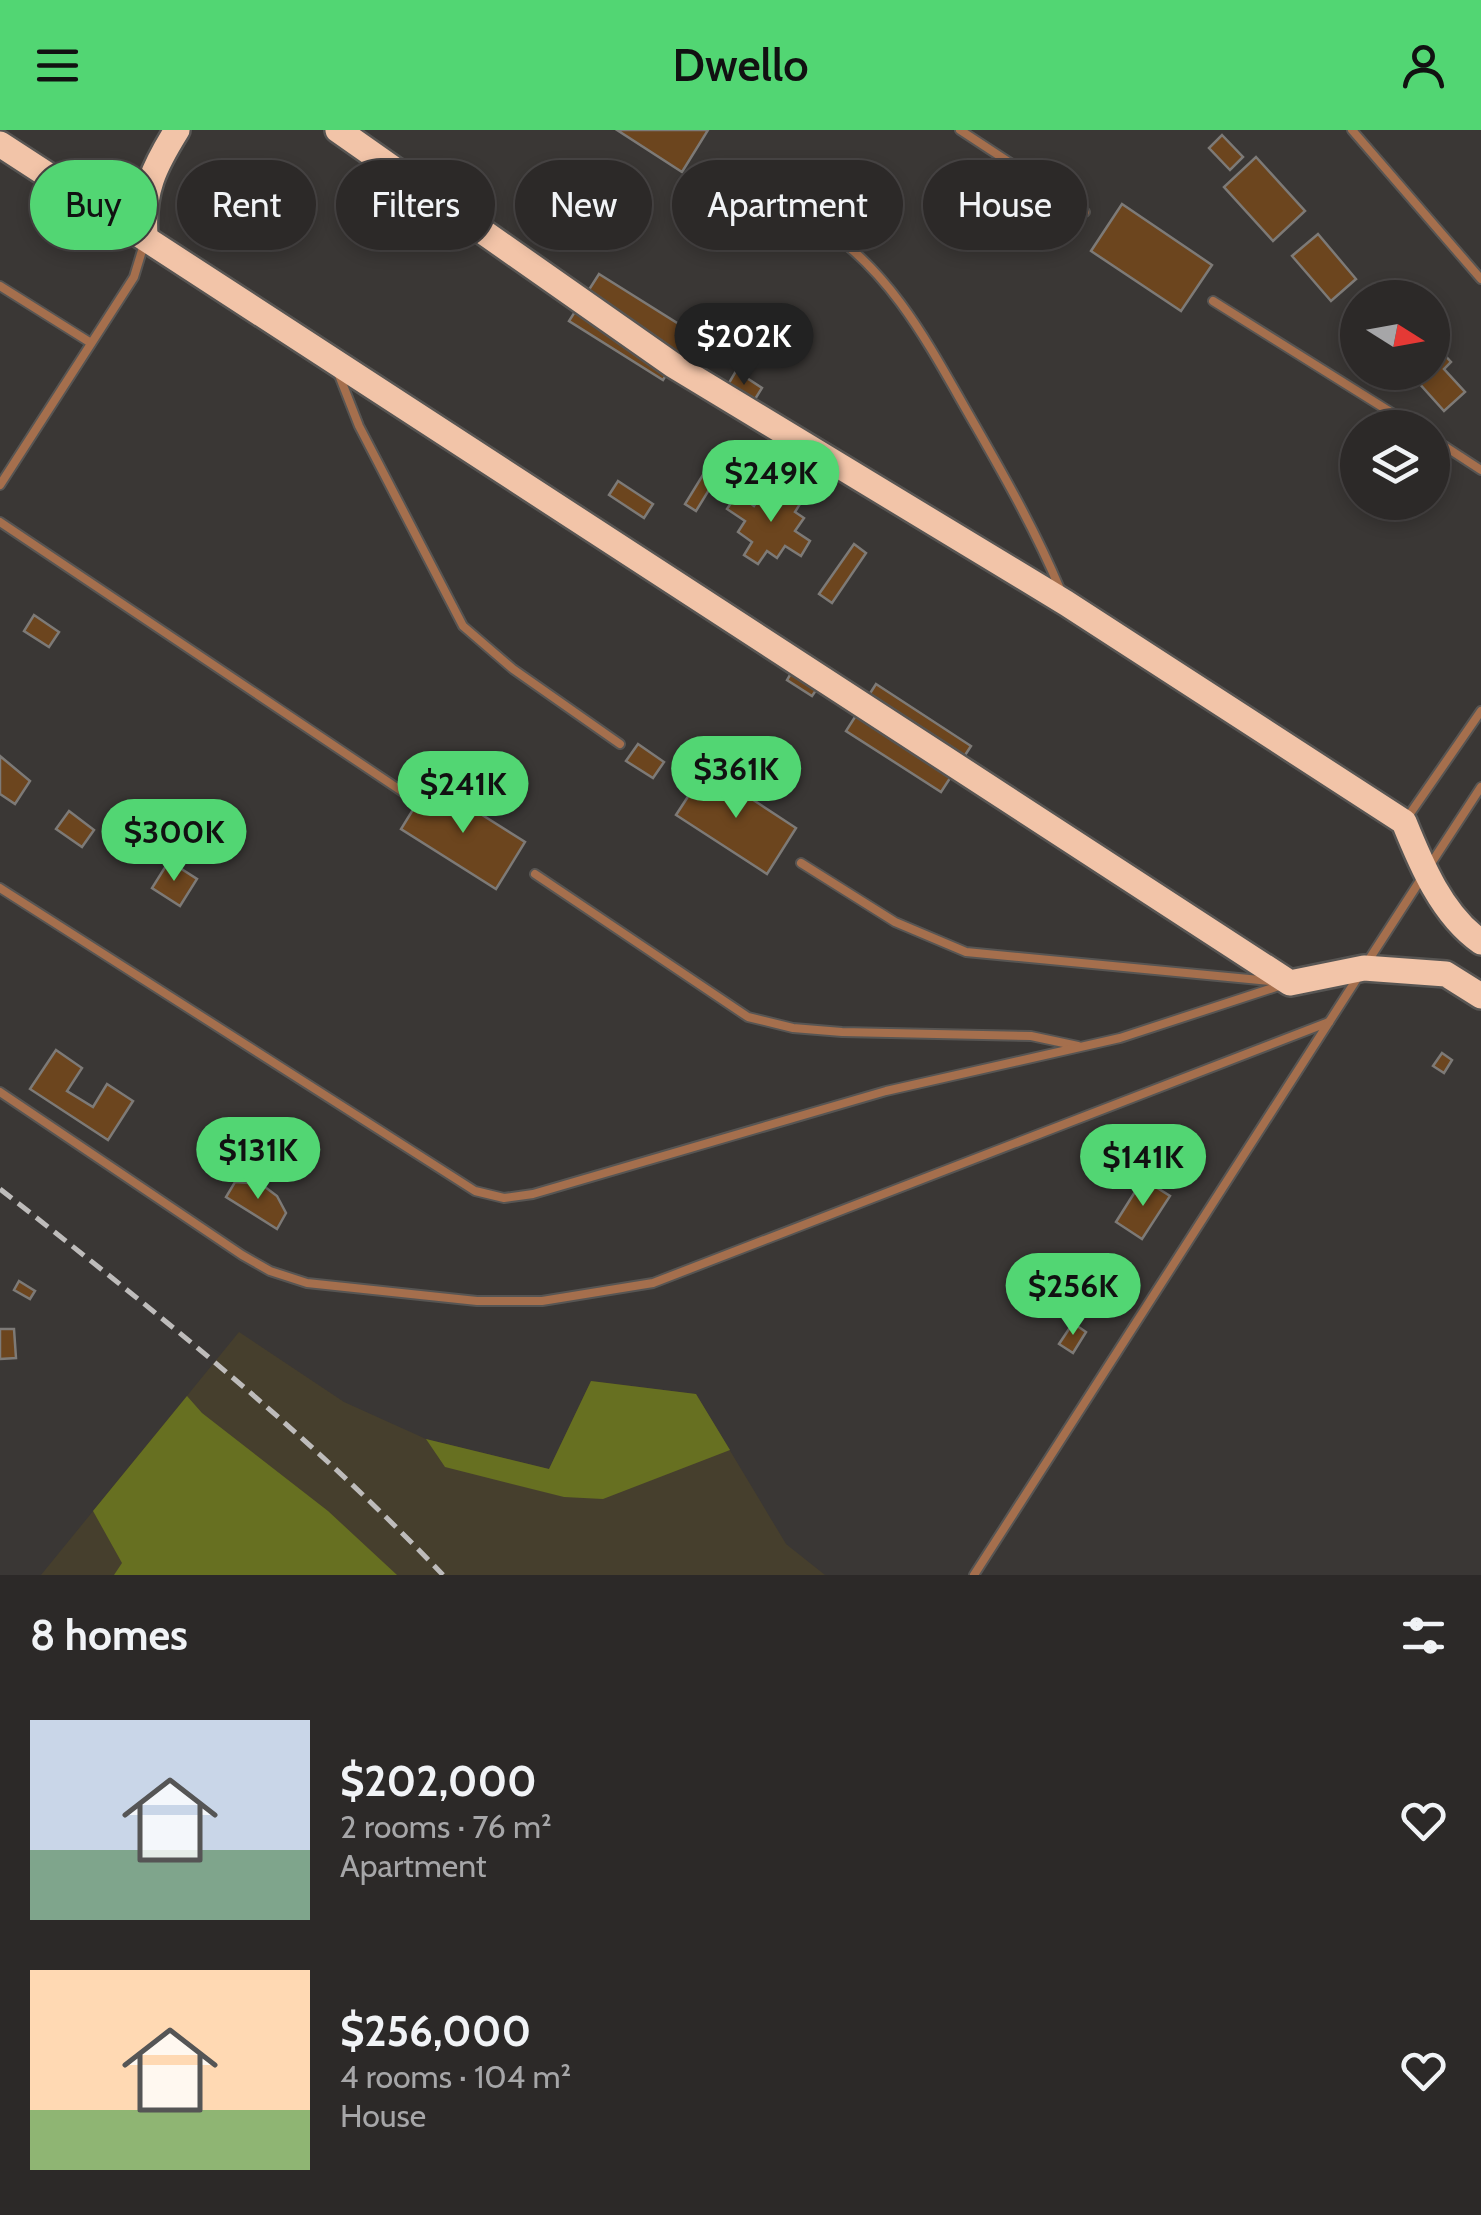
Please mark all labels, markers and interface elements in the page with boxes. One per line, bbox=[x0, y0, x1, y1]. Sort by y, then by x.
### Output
icon: menu bbox=[30, 38, 85, 93]
text: Dwello bbox=[673, 38, 808, 92]
icon: person bbox=[1396, 38, 1451, 93]
chip: Buy bbox=[30, 160, 157, 250]
chip: Rent bbox=[177, 160, 316, 250]
chip: Filters bbox=[336, 160, 495, 250]
chip: New bbox=[515, 160, 652, 250]
chip: Apartment bbox=[672, 160, 903, 250]
chip: House bbox=[923, 160, 1087, 250]
north arrow bbox=[1340, 280, 1450, 390]
map controls bbox=[1340, 280, 1450, 520]
pin: $202K bbox=[674, 303, 814, 388]
text: $202K bbox=[696, 316, 792, 355]
button: layers bbox=[1340, 410, 1450, 520]
pin: $249K bbox=[701, 440, 841, 525]
text: $249K bbox=[724, 453, 818, 492]
pin: $361K bbox=[666, 736, 806, 821]
text: $361K bbox=[693, 749, 779, 788]
pin: $241K bbox=[393, 751, 533, 836]
text: $241K bbox=[420, 764, 506, 803]
pin: $300K bbox=[104, 799, 244, 884]
text: $300K bbox=[123, 812, 225, 851]
pin: $131K bbox=[188, 1117, 328, 1202]
pin: $141K bbox=[1073, 1124, 1213, 1209]
text: $131K bbox=[218, 1130, 298, 1169]
text: $141K bbox=[1102, 1137, 1184, 1176]
pin: $256K bbox=[1003, 1253, 1143, 1338]
text: $256K bbox=[1028, 1266, 1118, 1305]
icon: filters bbox=[1396, 1608, 1451, 1663]
text: 8 homes bbox=[30, 1609, 188, 1661]
text: $202,000 bbox=[340, 1755, 537, 1807]
icon: home bbox=[110, 1760, 230, 1880]
icon: heart bbox=[1396, 1793, 1451, 1848]
text: 2 rooms · 76 m² bbox=[340, 1807, 552, 1846]
text: Apartment bbox=[340, 1846, 487, 1885]
text: $256,000 bbox=[340, 2005, 531, 2057]
icon: home bbox=[110, 2010, 230, 2130]
icon: heart bbox=[1396, 2043, 1451, 2098]
text: 4 rooms · 104 m² bbox=[340, 2057, 571, 2096]
text: House bbox=[340, 2096, 426, 2135]

